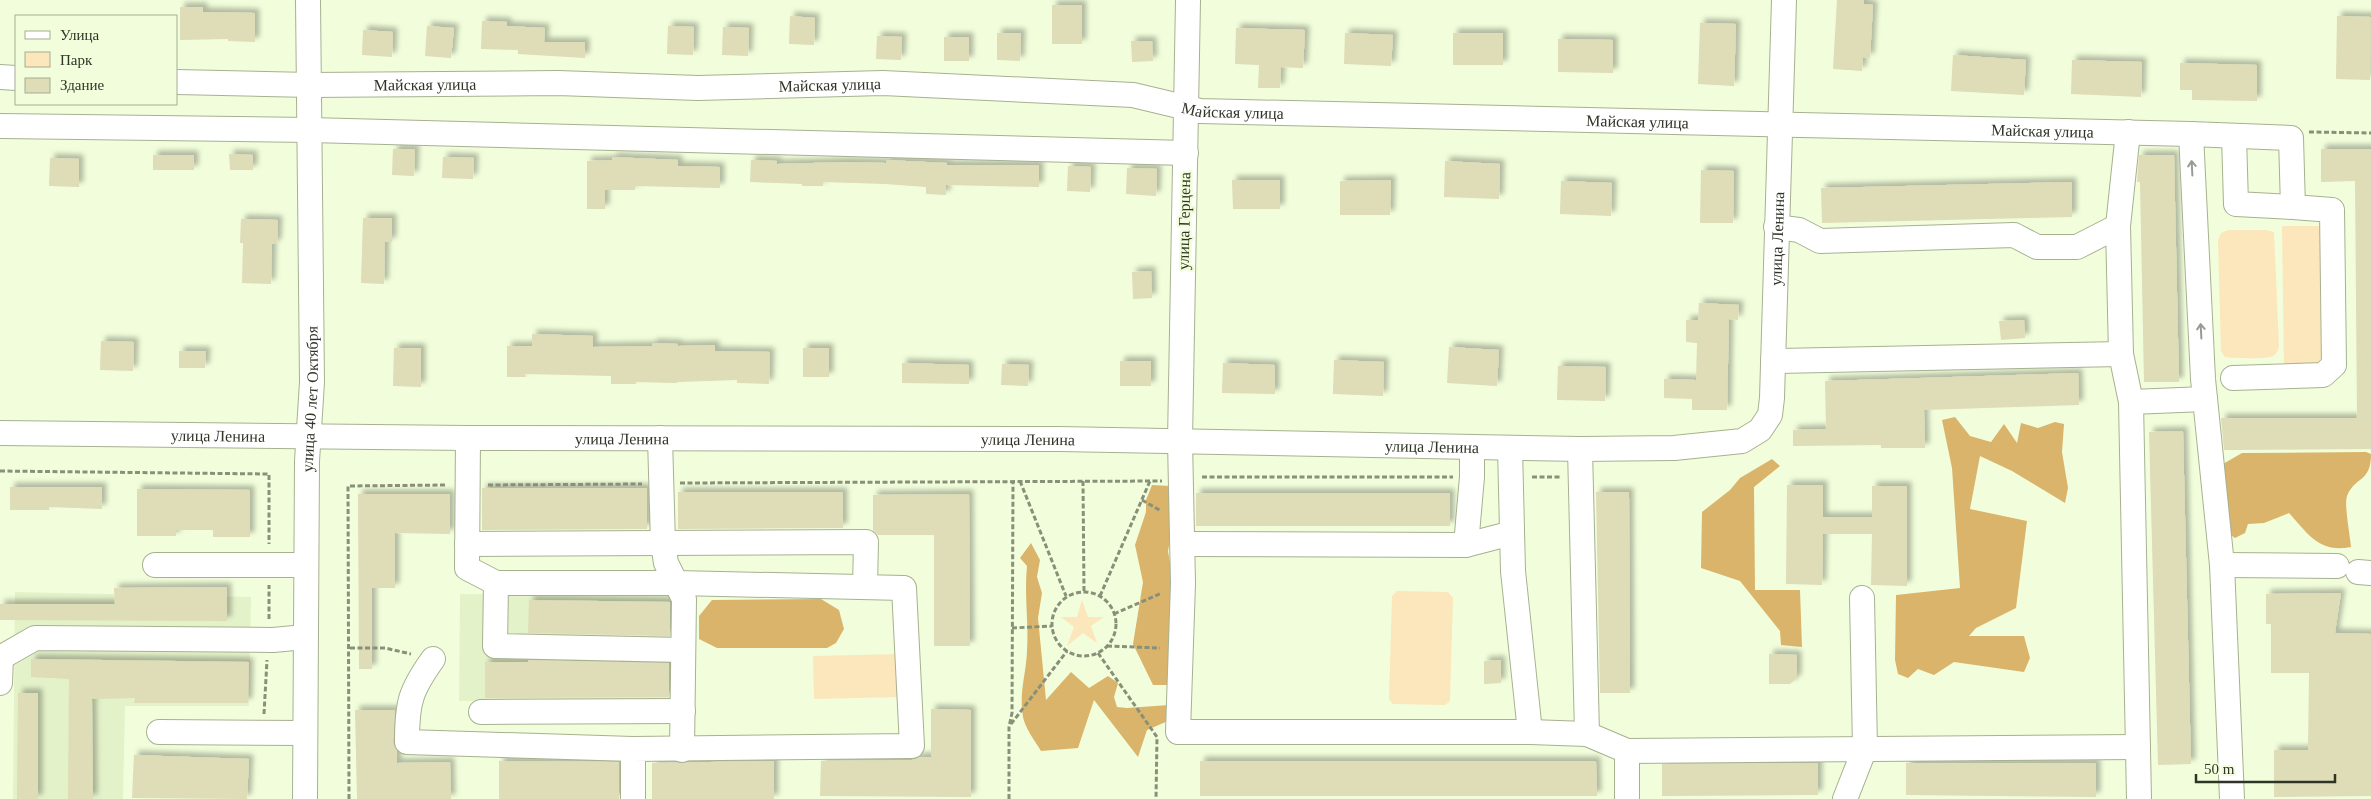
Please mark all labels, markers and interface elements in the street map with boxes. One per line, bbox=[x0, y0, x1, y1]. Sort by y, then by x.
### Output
legend bbox=[15, 15, 178, 105]
text: Улица bbox=[60, 27, 99, 43]
text: Парк bbox=[60, 52, 93, 68]
street label: Майская улица bbox=[374, 75, 476, 93]
street label: Майская улица bbox=[778, 75, 881, 94]
text: Здание bbox=[60, 77, 104, 93]
street label: Майская улица bbox=[1180, 98, 1284, 122]
street label: Майская улица bbox=[1586, 111, 1689, 132]
street label: Майская улица bbox=[1991, 121, 2094, 141]
one-way arrow bbox=[2188, 161, 2197, 177]
street label: улица Герцена bbox=[1175, 172, 1194, 270]
street label: улица Ленина bbox=[1767, 191, 1787, 286]
one-way arrow bbox=[2196, 323, 2205, 339]
street label: улица 40 лет Октября bbox=[298, 325, 321, 472]
street label: улица Ленина bbox=[171, 426, 265, 445]
street label: улица Ленина bbox=[575, 430, 669, 448]
street label: улица Ленина bbox=[981, 430, 1075, 448]
street label: улица Ленина bbox=[1385, 437, 1479, 456]
scale bar bbox=[2196, 752, 2335, 784]
text: 50 m bbox=[2204, 761, 2235, 777]

